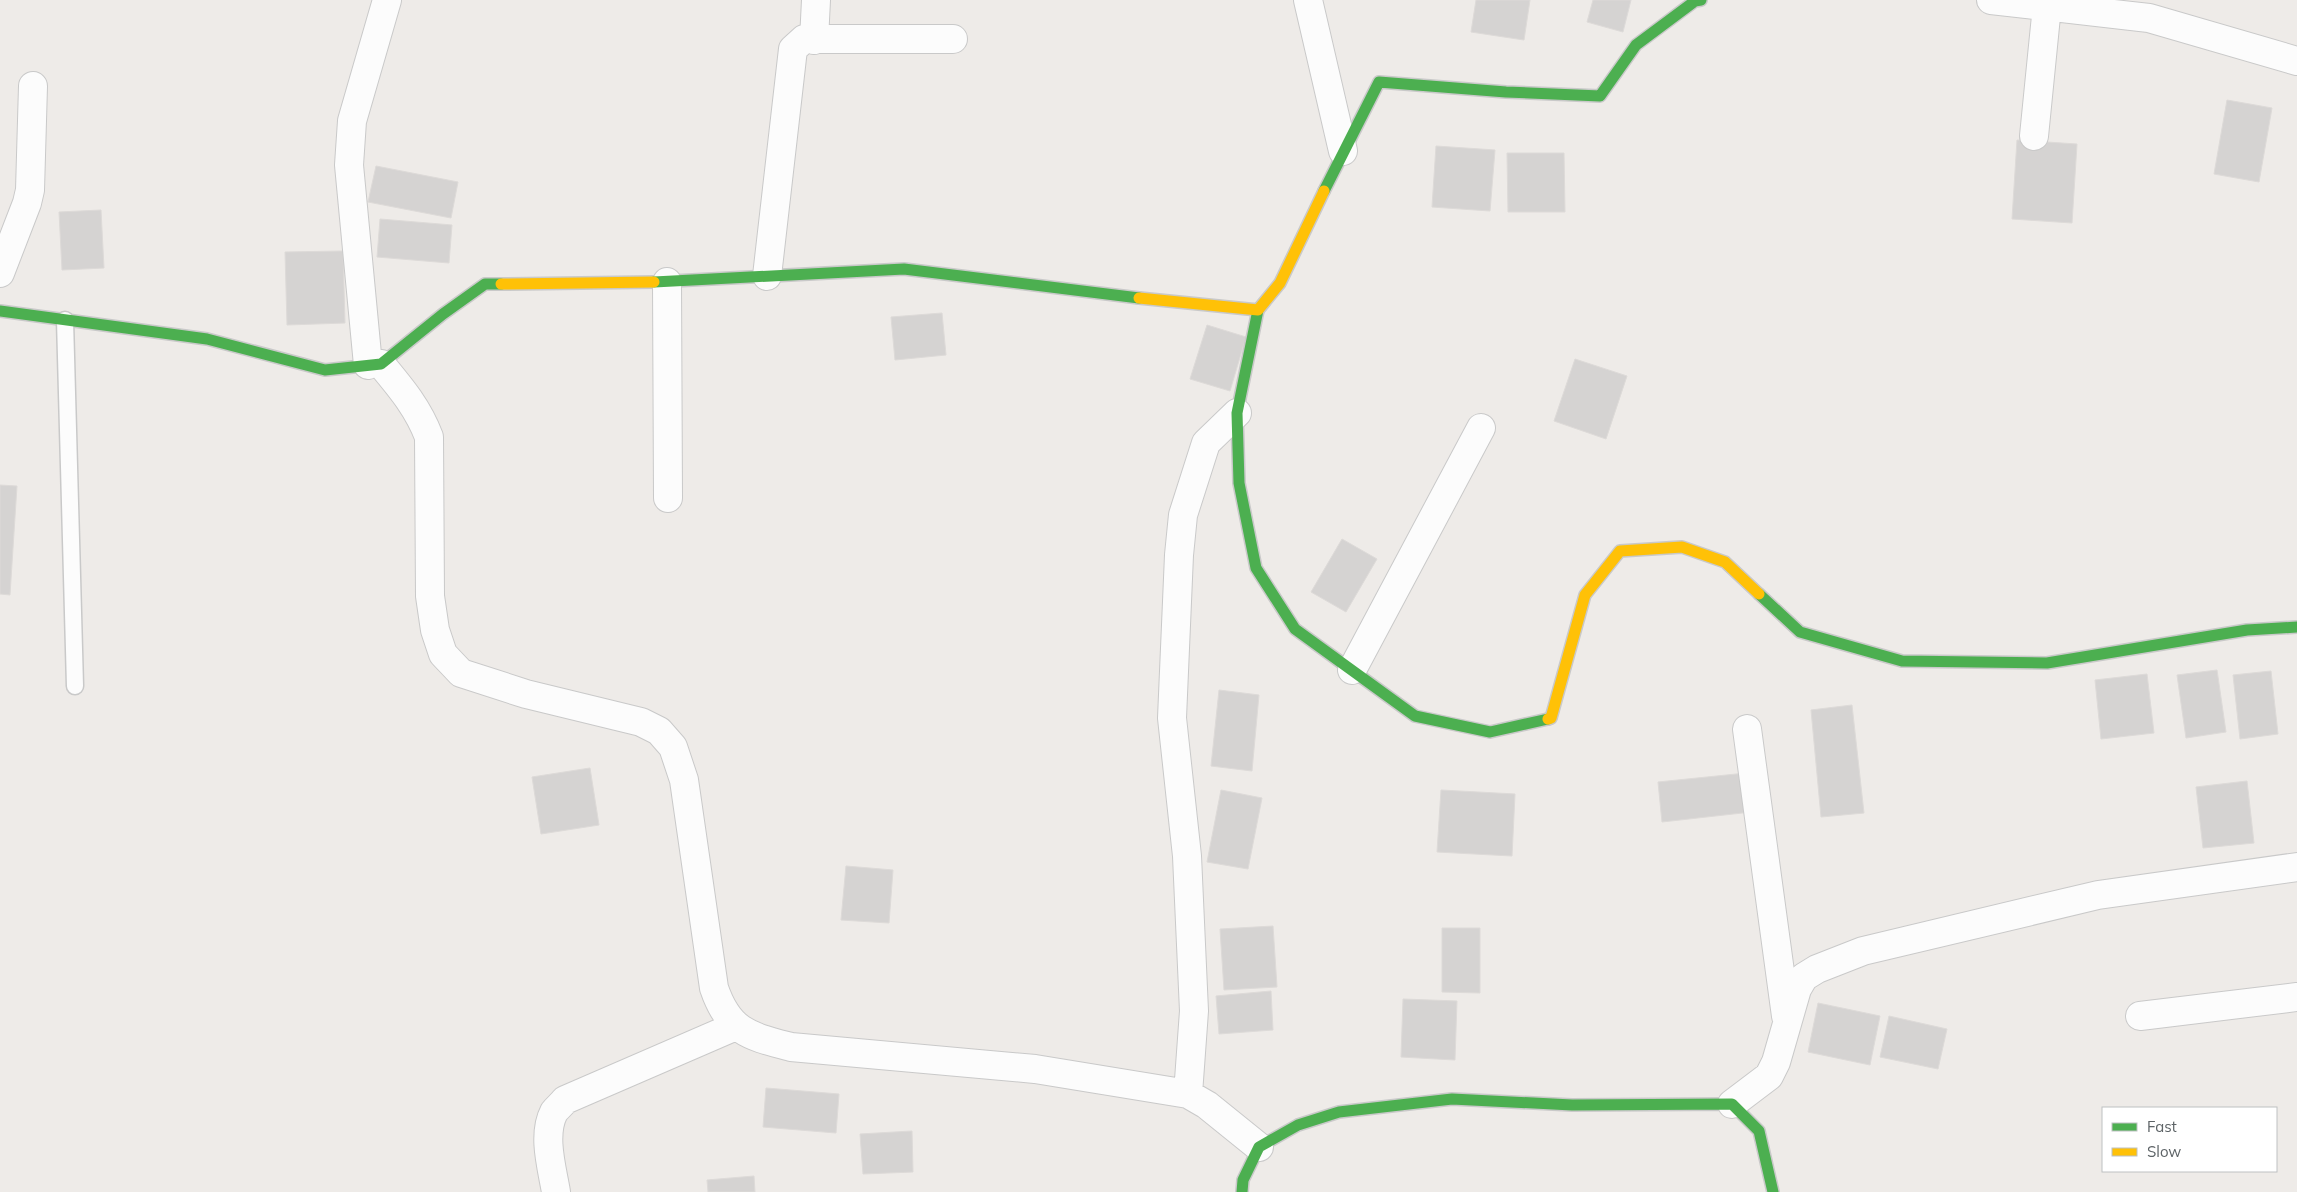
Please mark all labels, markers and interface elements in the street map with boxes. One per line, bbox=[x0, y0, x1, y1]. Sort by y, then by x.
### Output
legend bbox=[2102, 1107, 2277, 1172]
text: Fast bbox=[2147, 1117, 2177, 1136]
text: Slow bbox=[2147, 1142, 2181, 1161]

